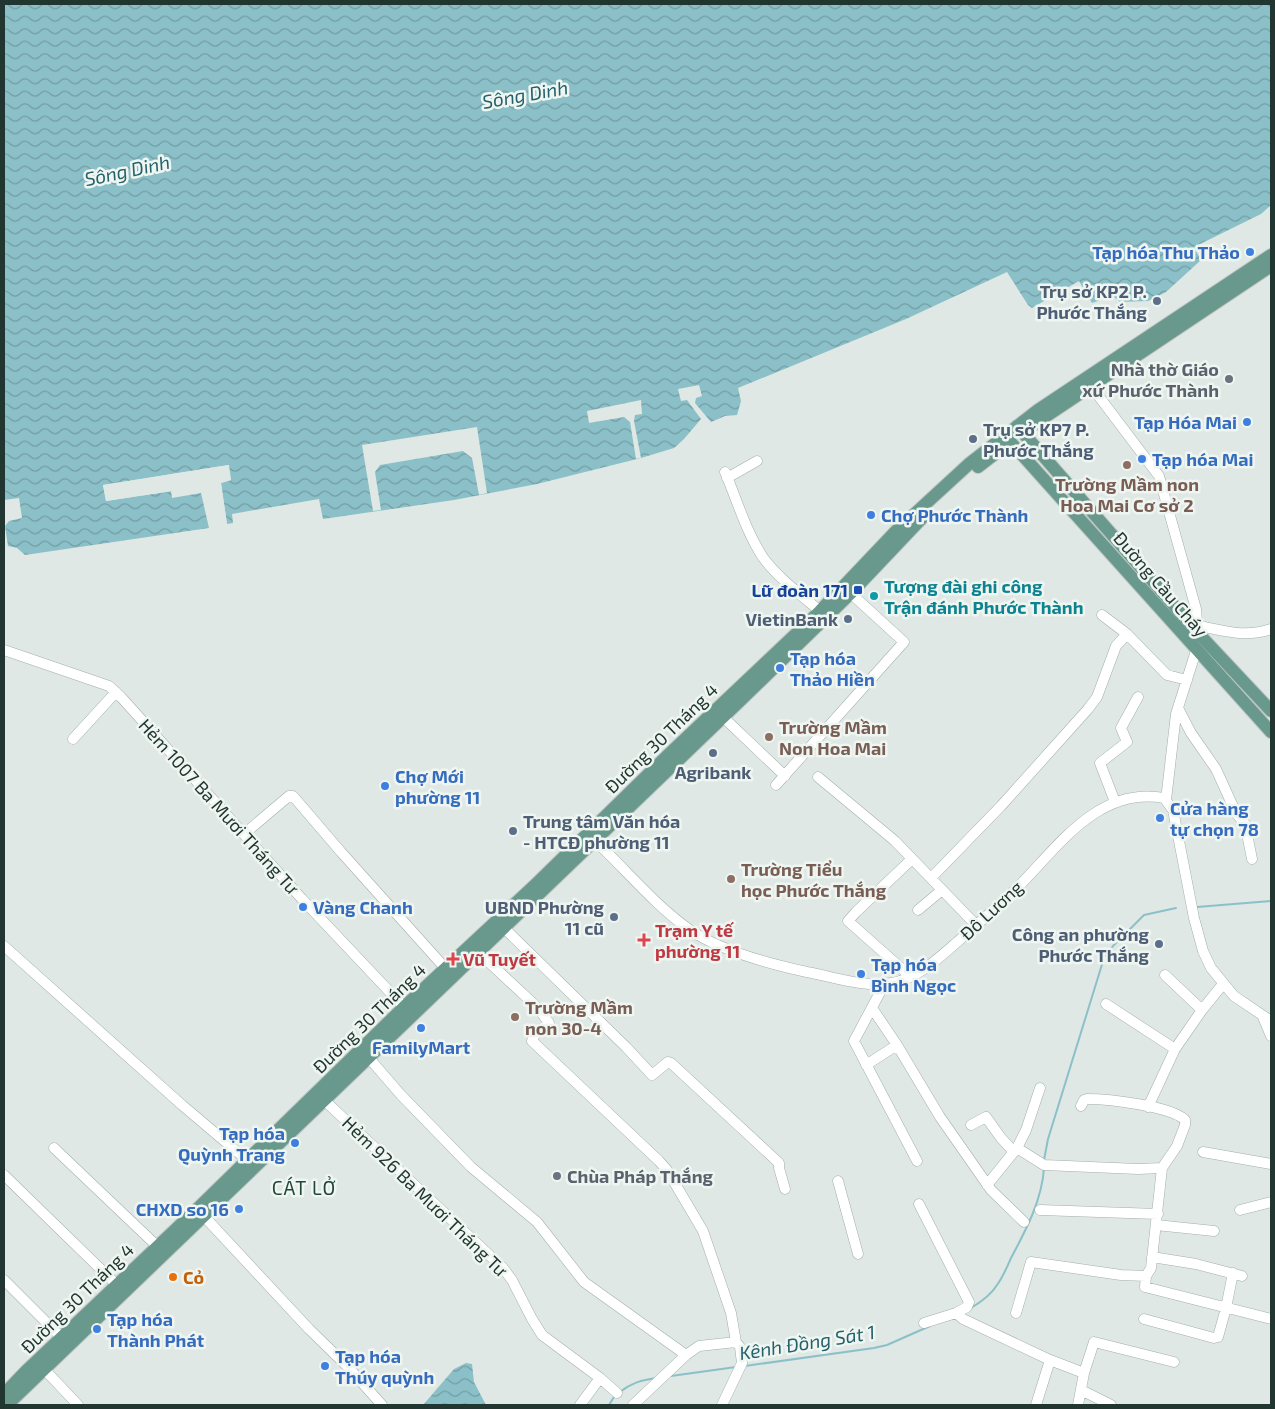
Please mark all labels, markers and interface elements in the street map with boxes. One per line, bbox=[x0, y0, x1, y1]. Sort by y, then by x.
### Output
water label: Sông Dinh bbox=[480, 75, 570, 113]
water label: Sông Dinh bbox=[82, 150, 172, 190]
place label: Tạp hóa Thu Thảo bbox=[1092, 241, 1240, 263]
marker: Tạp hóa Thu Thảo bbox=[1244, 246, 1256, 258]
place label: Trụ sở KP2 P. Phước Thắng bbox=[1036, 280, 1148, 323]
marker: Trụ sở KP2 P. Phước Thắng bbox=[1151, 295, 1163, 307]
place label: Nhà thờ Giáo xứ Phước Thành bbox=[1082, 358, 1219, 401]
marker: Nhà thờ Giáo xứ Phước Thành bbox=[1223, 373, 1235, 385]
place label: Tạp Hóa Mai bbox=[1134, 411, 1237, 433]
marker: Tạp Hóa Mai bbox=[1241, 416, 1253, 428]
place label: Trụ sở KP7 P. Phước Thắng bbox=[983, 418, 1094, 461]
marker: Trụ sở KP7 P. Phước Thắng bbox=[967, 433, 979, 445]
place label: Tạp hóa Mai bbox=[1152, 448, 1253, 470]
marker: Tạp hóa Mai bbox=[1136, 453, 1148, 465]
marker: Trường Mầm non Hoa Mai Cơ sở 2 bbox=[1121, 459, 1133, 471]
place label: Trường Mầm non Hoa Mai Cơ sở 2 bbox=[1055, 473, 1199, 516]
place label: Chợ Phước Thành bbox=[881, 504, 1028, 526]
marker: Chợ Phước Thành bbox=[865, 509, 877, 521]
street label: Đường Cầu Cháy bbox=[1109, 527, 1213, 641]
place label: Tượng đài ghi công Trận đánh Phước Thành bbox=[884, 575, 1084, 618]
place label: Lữ đoàn 171 bbox=[751, 579, 848, 601]
marker: Lữ đoàn 171 bbox=[852, 584, 864, 596]
marker: Tượng đài ghi công Trận đánh Phước Thành bbox=[868, 590, 880, 602]
place label: VietinBank bbox=[746, 608, 838, 630]
marker: VietinBank bbox=[842, 613, 854, 625]
place label: Tạp hóa Thảo Hiền bbox=[790, 647, 875, 690]
marker: Tạp hóa Thảo Hiền bbox=[774, 662, 786, 674]
street label: Đường 30 Tháng 4 bbox=[600, 678, 722, 798]
street label: Hẻm 1007 Ba Mươi Tháng Tư bbox=[134, 714, 304, 899]
place label: Trường Mầm Non Hoa Mai bbox=[779, 716, 887, 759]
marker: Trường Mầm Non Hoa Mai bbox=[763, 731, 775, 743]
marker: Agribank bbox=[707, 747, 719, 759]
place label: Agribank bbox=[675, 761, 751, 783]
place label: Chợ Mới phường 11 bbox=[395, 765, 480, 808]
marker: Chợ Mới phường 11 bbox=[379, 780, 391, 792]
place label: Cửa hàng tự chọn 78 bbox=[1170, 797, 1259, 840]
place label: Trung tâm Văn hóa - HTCĐ phường 11 bbox=[523, 810, 680, 853]
marker: Cửa hàng tự chọn 78 bbox=[1154, 812, 1166, 824]
marker: Trung tâm Văn hóa - HTCĐ phường 11 bbox=[507, 825, 519, 837]
place label: Trường Tiểu học Phước Thắng bbox=[741, 858, 887, 901]
marker: Trường Tiểu học Phước Thắng bbox=[725, 873, 737, 885]
street label: Đô Lương bbox=[955, 876, 1027, 944]
place label: Vàng Chanh bbox=[313, 896, 413, 918]
place label: UBND Phường 11 cũ bbox=[485, 896, 605, 939]
marker: Vàng Chanh bbox=[297, 901, 309, 913]
marker: UBND Phường 11 cũ bbox=[608, 911, 620, 923]
place label: Trạm Y tế phường 11 bbox=[655, 919, 740, 962]
place label: Công an phường Phước Thắng bbox=[1012, 923, 1150, 966]
marker: Trạm Y tế phường 11 bbox=[637, 933, 651, 947]
marker: Công an phường Phước Thắng bbox=[1153, 938, 1165, 950]
place label: Vũ Tuyết bbox=[463, 948, 537, 970]
marker: Vũ Tuyết bbox=[447, 953, 459, 965]
place label: Tạp hóa Bình Ngọc bbox=[871, 953, 956, 996]
street label: Đường 30 Tháng 4 bbox=[308, 958, 430, 1078]
marker: Tạp hóa Bình Ngọc bbox=[855, 968, 867, 980]
place label: Trường Mầm non 30-4 bbox=[525, 996, 633, 1039]
marker: Trường Mầm non 30-4 bbox=[509, 1011, 521, 1023]
marker: FamilyMart bbox=[415, 1022, 427, 1034]
place label: FamilyMart bbox=[372, 1036, 471, 1058]
street label: Hẻm 926 Ba Mươi Tháng Tư bbox=[338, 1111, 513, 1281]
place label: Tạp hóa Quỳnh Trang bbox=[178, 1122, 286, 1165]
marker: Tạp hóa Quỳnh Trang bbox=[289, 1137, 301, 1149]
place label: Chùa Pháp Thắng bbox=[567, 1165, 713, 1187]
marker: Chùa Pháp Thắng bbox=[551, 1170, 563, 1182]
district label: CÁT LỞ bbox=[272, 1176, 336, 1199]
place label: CHXD so 16 bbox=[136, 1198, 229, 1220]
marker: CHXD so 16 bbox=[233, 1203, 245, 1215]
street label: Đường 30 Tháng 4 bbox=[16, 1238, 138, 1358]
place label: Cỏ bbox=[183, 1266, 204, 1288]
marker: Cỏ bbox=[167, 1271, 179, 1283]
place label: Tạp hóa Thành Phát bbox=[107, 1308, 205, 1351]
water label: Kênh Đồng Sát 1 bbox=[737, 1320, 877, 1364]
marker: Tạp hóa Thành Phát bbox=[91, 1323, 103, 1335]
place label: Tạp hóa Thúy quỳnh bbox=[335, 1345, 434, 1388]
marker: Tạp hóa Thúy quỳnh bbox=[319, 1360, 331, 1372]

